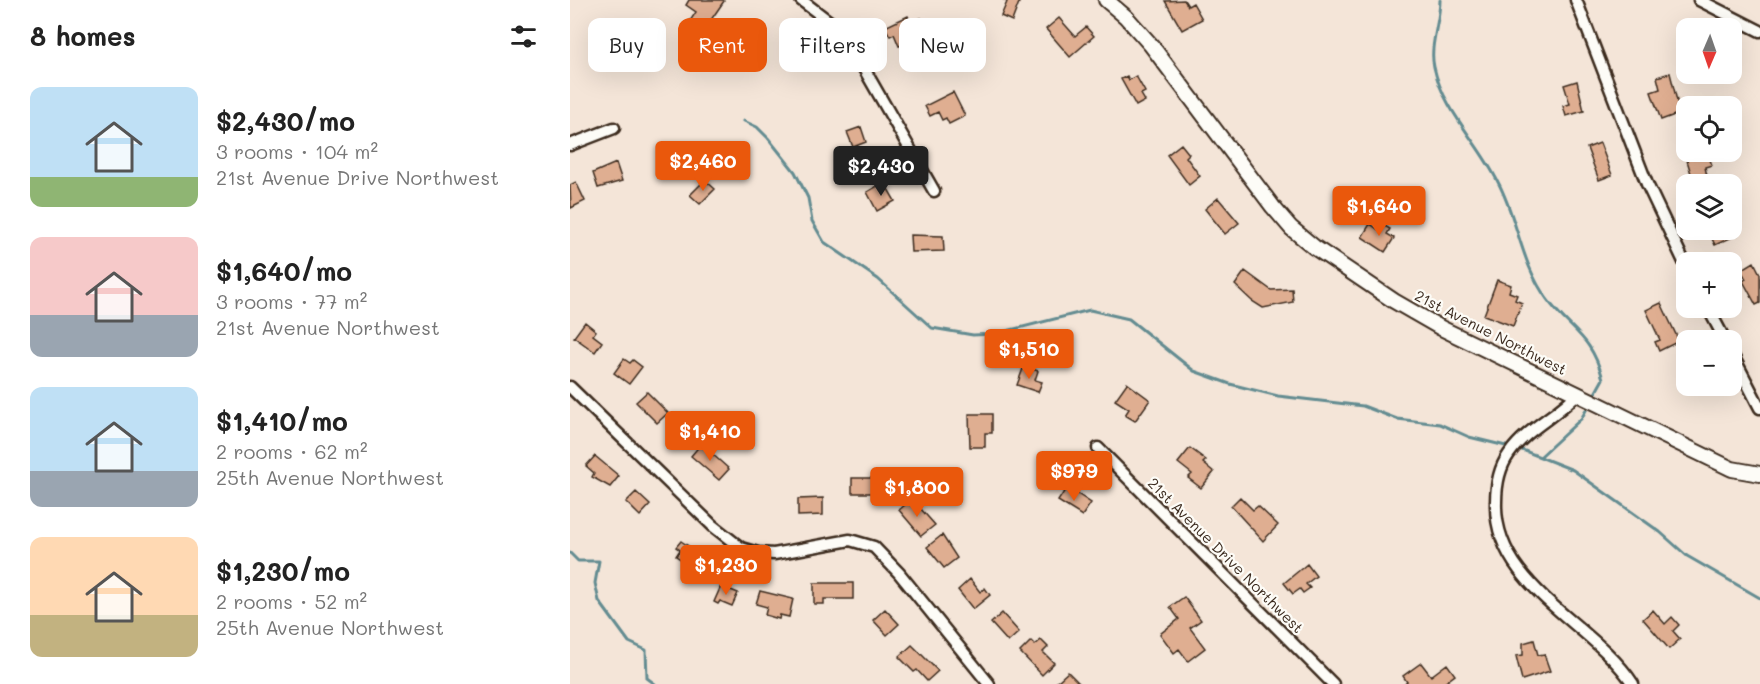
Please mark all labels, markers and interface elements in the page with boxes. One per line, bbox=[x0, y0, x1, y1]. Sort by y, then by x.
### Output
chip: Buy bbox=[588, 18, 666, 72]
chip: Rent bbox=[678, 18, 767, 72]
chip: Filters bbox=[779, 18, 887, 72]
chip: New bbox=[899, 18, 986, 72]
north arrow bbox=[1676, 18, 1742, 84]
map controls bbox=[1676, 18, 1742, 396]
text: 8 homes bbox=[30, 19, 136, 53]
icon: filters bbox=[507, 20, 540, 53]
button: locate bbox=[1676, 96, 1742, 162]
text: $2,430/mo bbox=[216, 104, 355, 138]
icon: home bbox=[78, 111, 150, 183]
text: 3 rooms · 104 m² bbox=[216, 138, 378, 164]
pin: $2,460 bbox=[654, 141, 752, 192]
pin: $2,430 bbox=[832, 146, 930, 197]
text: $2,460 bbox=[669, 147, 737, 173]
text: $2,430 bbox=[847, 152, 915, 178]
text: 21st Avenue Drive Northwest bbox=[216, 164, 499, 190]
button: layers bbox=[1676, 174, 1742, 240]
pin: $1,640 bbox=[1330, 186, 1428, 237]
text: $1,640 bbox=[1347, 192, 1412, 218]
button: + bbox=[1676, 252, 1742, 318]
text: $1,640/mo bbox=[216, 254, 352, 288]
icon: home bbox=[78, 261, 150, 333]
street label: 21st Avenue Northwest bbox=[1412, 285, 1570, 379]
text: 3 rooms · 77 m² bbox=[216, 288, 367, 314]
text: 21st Avenue Northwest bbox=[216, 314, 440, 340]
pin: $1,510 bbox=[980, 329, 1078, 380]
button: − bbox=[1676, 330, 1742, 396]
text: $1,510 bbox=[999, 335, 1059, 361]
text: $1,410/mo bbox=[216, 404, 348, 438]
icon: home bbox=[78, 411, 150, 483]
pin: $1,410 bbox=[661, 411, 759, 462]
text: $1,410 bbox=[679, 417, 741, 443]
text: 2 rooms · 62 m² bbox=[216, 438, 368, 464]
pin: $979 bbox=[1038, 451, 1110, 502]
text: $979 bbox=[1050, 457, 1098, 483]
text: 25th Avenue Northwest bbox=[216, 464, 444, 490]
pin: $1,800 bbox=[868, 467, 966, 518]
text: $1,800 bbox=[884, 473, 950, 499]
street label: 21st Avenue Drive Northwest bbox=[1144, 473, 1308, 637]
pin: $1,230 bbox=[677, 545, 775, 596]
text: $1,230 bbox=[694, 551, 758, 577]
text: $1,230/mo bbox=[216, 554, 350, 588]
icon: home bbox=[78, 561, 150, 633]
text: 2 rooms · 52 m² bbox=[216, 588, 367, 614]
text: 25th Avenue Northwest bbox=[216, 614, 444, 640]

